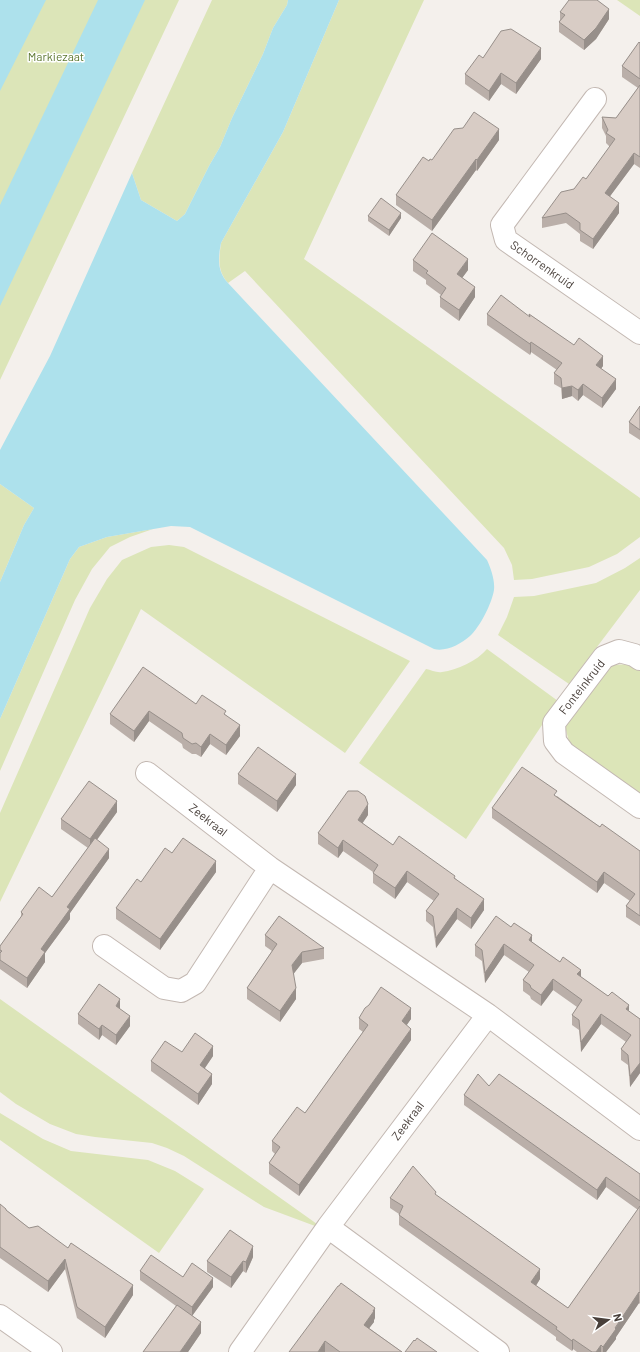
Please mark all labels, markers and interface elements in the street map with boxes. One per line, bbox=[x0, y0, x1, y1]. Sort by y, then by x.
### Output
park label: Markiezaat bbox=[28, 49, 84, 63]
street label: Schorrenkruid bbox=[508, 237, 577, 291]
street label: Fonteinkruid bbox=[555, 656, 607, 717]
street label: Zeekraal bbox=[187, 800, 231, 839]
street label: Zeekraal bbox=[388, 1098, 426, 1142]
north arrow bbox=[588, 1300, 628, 1340]
text: N bbox=[611, 1312, 625, 1323]

